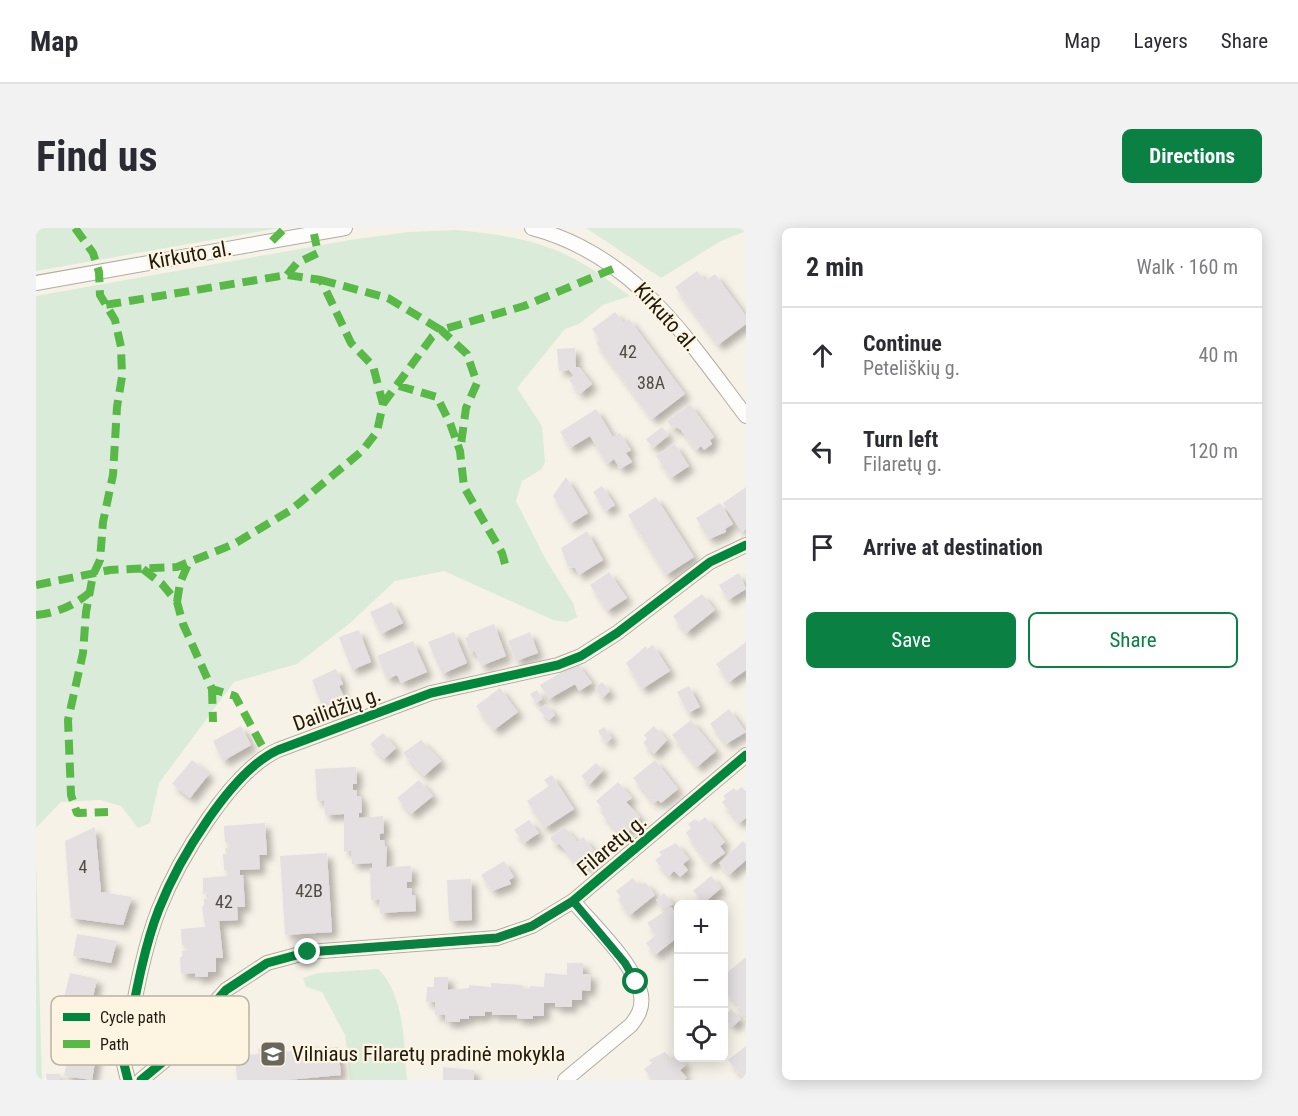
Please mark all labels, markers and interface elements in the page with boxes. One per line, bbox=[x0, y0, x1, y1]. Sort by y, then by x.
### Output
text: Map bbox=[30, 25, 78, 58]
text: Map bbox=[1064, 29, 1101, 53]
text: Layers bbox=[1134, 29, 1188, 53]
text: Share bbox=[1221, 29, 1268, 53]
button: Directions bbox=[1122, 129, 1262, 183]
text: Find us bbox=[36, 132, 157, 181]
street label: Kirkuto al. bbox=[147, 236, 233, 274]
text: 2 min bbox=[806, 252, 864, 282]
text: Walk · 160 m bbox=[1137, 255, 1238, 279]
street label: Kirkuto al. bbox=[629, 278, 703, 356]
text: Continue bbox=[863, 331, 942, 356]
icon: ahead bbox=[806, 339, 839, 372]
house number: 42 bbox=[619, 341, 637, 362]
text: 40 m bbox=[1199, 343, 1238, 367]
text: Peteliškių g. bbox=[863, 356, 960, 380]
house number: 38A bbox=[637, 372, 666, 393]
text: Turn left bbox=[863, 427, 938, 452]
icon: left bbox=[806, 435, 839, 468]
text: 120 m bbox=[1189, 439, 1238, 463]
text: Filaretų g. bbox=[863, 452, 942, 476]
icon: arrive bbox=[806, 531, 839, 564]
text: Arrive at destination bbox=[863, 535, 1043, 560]
button: Save bbox=[806, 612, 1016, 668]
button: Share bbox=[1028, 612, 1238, 668]
street label: Dailidžių g. bbox=[290, 682, 384, 736]
street label: Filaretų g. bbox=[573, 809, 651, 881]
house number: 4 bbox=[79, 856, 88, 877]
house number: 42B bbox=[295, 880, 323, 901]
house number: 42 bbox=[215, 891, 233, 912]
map controls bbox=[674, 900, 728, 1062]
button: + bbox=[674, 900, 728, 954]
route end bbox=[294, 938, 320, 964]
button: − bbox=[674, 954, 728, 1008]
route start bbox=[622, 968, 648, 994]
legend bbox=[51, 996, 249, 1065]
text: Cycle path bbox=[100, 1008, 166, 1027]
button: locate bbox=[674, 1008, 728, 1062]
text: Path bbox=[100, 1035, 129, 1054]
school or university icon: Vilniaus Filaretų pradinė mokykla bbox=[258, 1039, 288, 1069]
place label: Vilniaus Filaretų pradinė mokykla bbox=[292, 1042, 565, 1066]

